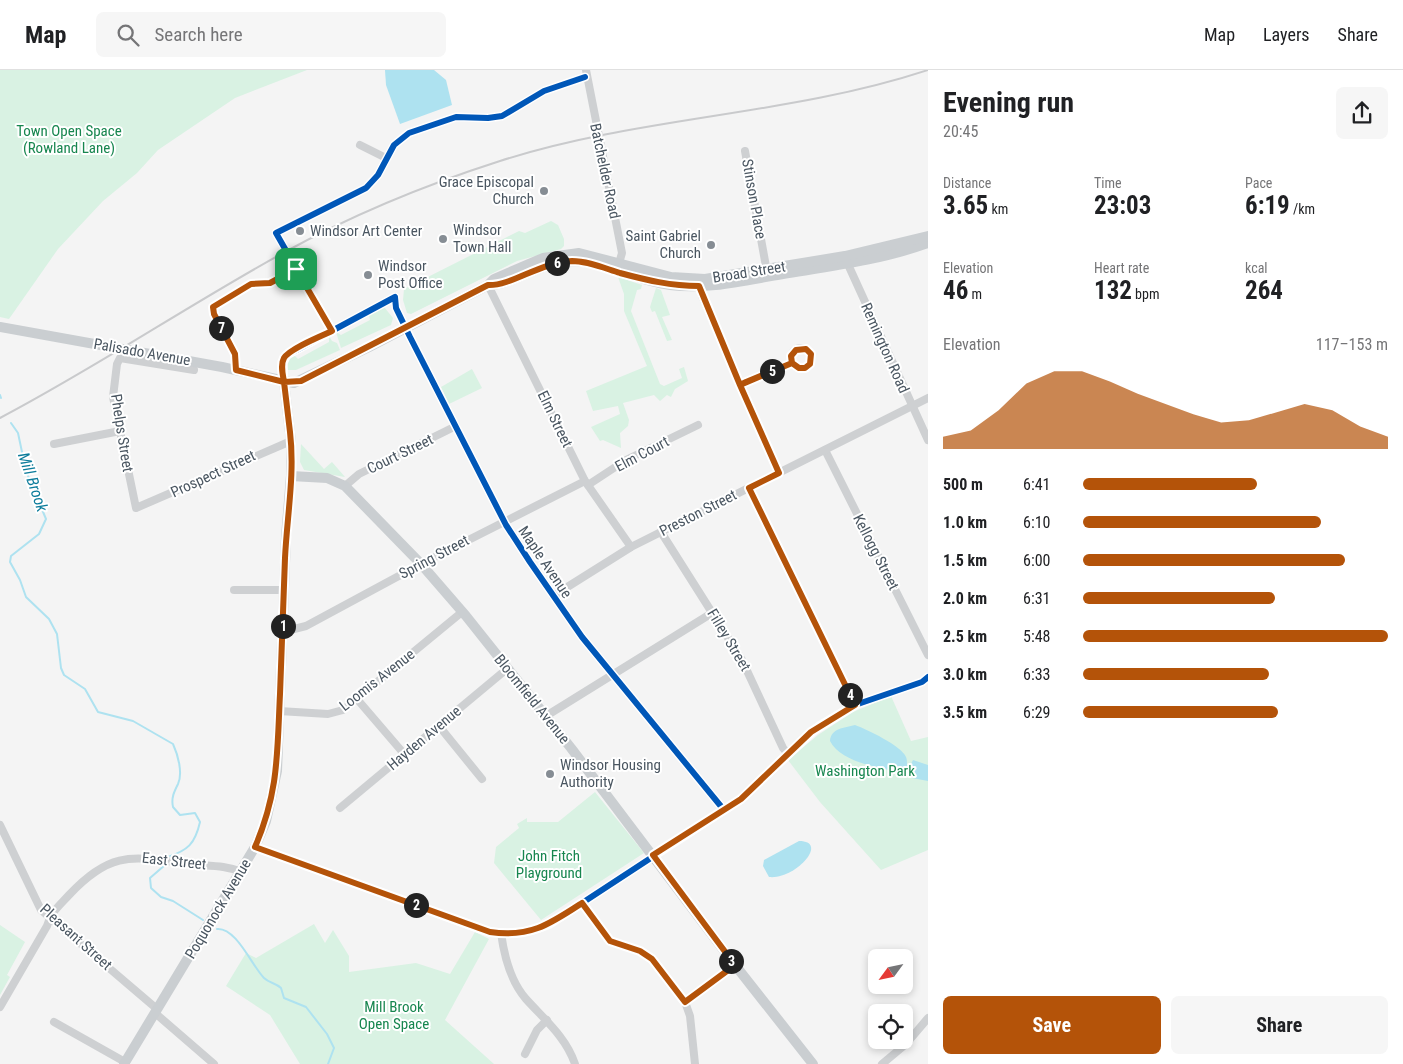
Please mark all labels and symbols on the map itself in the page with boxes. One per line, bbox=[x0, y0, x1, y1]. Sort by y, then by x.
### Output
park label: Town Open Space (Rowland Lane) bbox=[16, 122, 122, 157]
street label: Batchelder Road bbox=[586, 122, 624, 220]
street label: Stinson Place bbox=[738, 158, 770, 240]
place label: Grace Episcopal Church bbox=[439, 173, 534, 208]
marker: Grace Episcopal Church bbox=[538, 185, 550, 197]
place label: Windsor Town Hall bbox=[453, 221, 511, 256]
place label: Windsor Art Center bbox=[310, 222, 423, 240]
marker: Windsor Art Center bbox=[294, 225, 306, 237]
place label: Saint Gabriel Church bbox=[626, 227, 701, 262]
marker: Windsor Town Hall bbox=[437, 233, 449, 245]
marker: Saint Gabriel Church bbox=[705, 239, 717, 251]
pin bbox=[275, 248, 317, 290]
pin: 6 bbox=[544, 250, 570, 276]
place label: Windsor Post Office bbox=[378, 257, 443, 292]
street label: Broad Street bbox=[711, 257, 787, 287]
marker: Windsor Post Office bbox=[362, 269, 374, 281]
street label: Remington Road bbox=[857, 300, 913, 396]
pin: 7 bbox=[208, 316, 234, 340]
street label: Palisado Avenue bbox=[92, 335, 192, 369]
pin: 5 bbox=[760, 358, 784, 384]
street label: Elm Street bbox=[534, 388, 576, 450]
street label: Phelps Street bbox=[107, 393, 137, 473]
street label: Court Street bbox=[364, 430, 436, 478]
street label: Elm Court bbox=[612, 432, 672, 476]
street label: Prospect Street bbox=[168, 447, 258, 501]
water label: Mill Brook bbox=[14, 450, 52, 515]
street label: Preston Street bbox=[656, 486, 740, 540]
street label: Kellogg Street bbox=[849, 511, 903, 593]
street label: Maple Avenue bbox=[514, 523, 576, 601]
street label: Spring Street bbox=[396, 531, 472, 583]
street label: Filley Street bbox=[703, 606, 755, 674]
pin: 1 bbox=[270, 614, 296, 638]
street label: Loomis Avenue bbox=[336, 645, 418, 715]
street label: Bloomfield Avenue bbox=[490, 651, 574, 747]
pin: 4 bbox=[838, 682, 862, 708]
street label: Hayden Avenue bbox=[383, 702, 465, 774]
place label: Windsor Housing Authority bbox=[560, 756, 661, 791]
park label: Washington Park bbox=[815, 762, 915, 780]
marker: Windsor Housing Authority bbox=[544, 768, 556, 780]
park label: John Fitch Playground bbox=[516, 847, 582, 882]
street label: East Street bbox=[141, 849, 207, 873]
street label: Poquonock Avenue bbox=[181, 856, 255, 962]
pin: 2 bbox=[404, 892, 428, 918]
street label: Pleasant Street bbox=[36, 900, 116, 974]
pin: 3 bbox=[718, 948, 744, 974]
north arrow bbox=[868, 949, 912, 994]
park label: Mill Brook Open Space bbox=[359, 998, 429, 1033]

